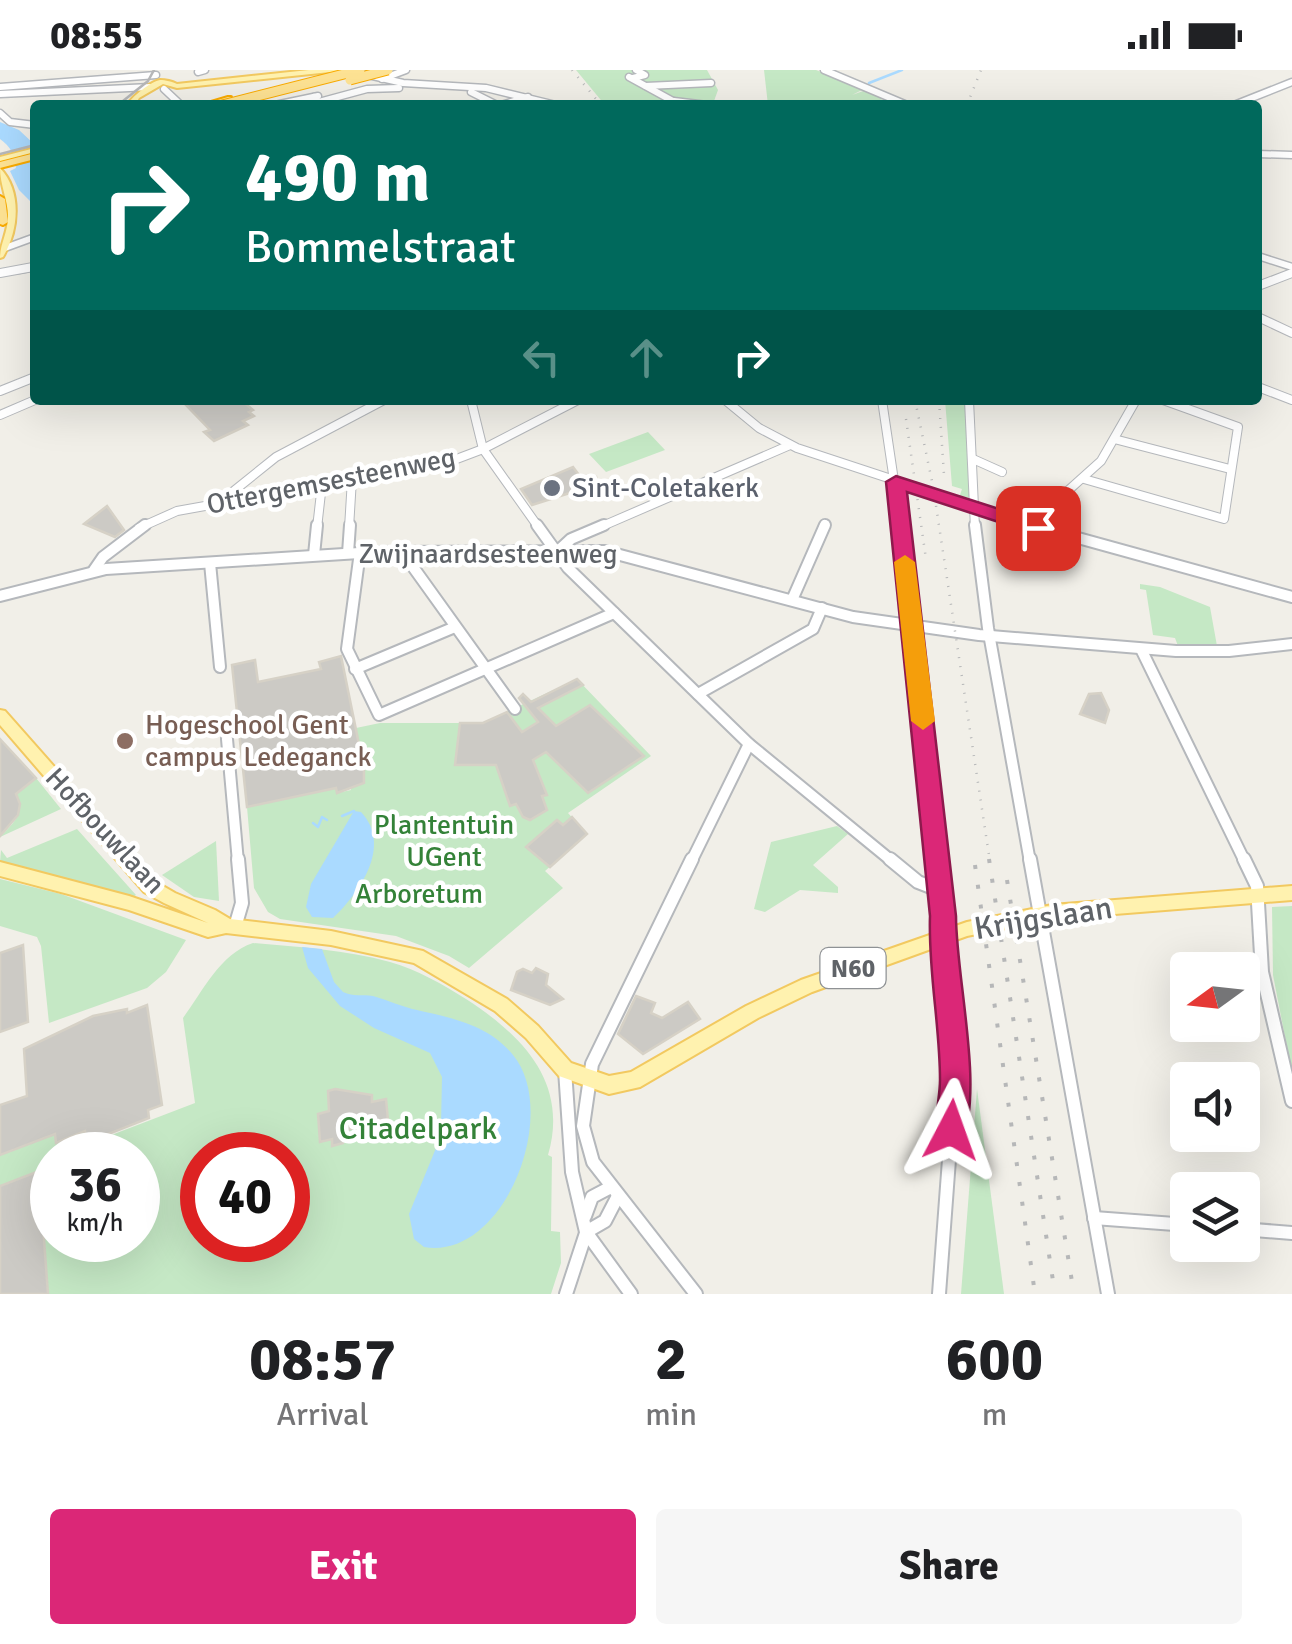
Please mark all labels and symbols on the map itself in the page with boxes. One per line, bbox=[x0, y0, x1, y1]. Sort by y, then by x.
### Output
street label: Ottergemsesteenweg bbox=[204, 440, 458, 522]
place label: Sint-Coletakerk bbox=[572, 471, 759, 505]
marker: Sint-Coletakerk bbox=[541, 477, 563, 499]
pin bbox=[996, 486, 1081, 571]
street label: Zwijnaardsesteenweg bbox=[359, 537, 617, 571]
place label: Hogeschool Gent campus Ledeganck bbox=[145, 708, 372, 774]
marker: Hogeschool Gent campus Ledeganck bbox=[114, 730, 136, 752]
street label: Hofbouwlaan bbox=[38, 761, 172, 901]
park label: Plantentuin UGent bbox=[374, 808, 514, 874]
park label: Arboretum bbox=[355, 877, 483, 911]
street label: Krijgslaan bbox=[971, 888, 1115, 948]
road number: N60 bbox=[820, 948, 886, 988]
north arrow bbox=[1170, 952, 1260, 1042]
position arrow bbox=[899, 1078, 1003, 1182]
park label: Citadelpark bbox=[339, 1109, 497, 1148]
speed limit sign: 40 bbox=[180, 1132, 310, 1262]

